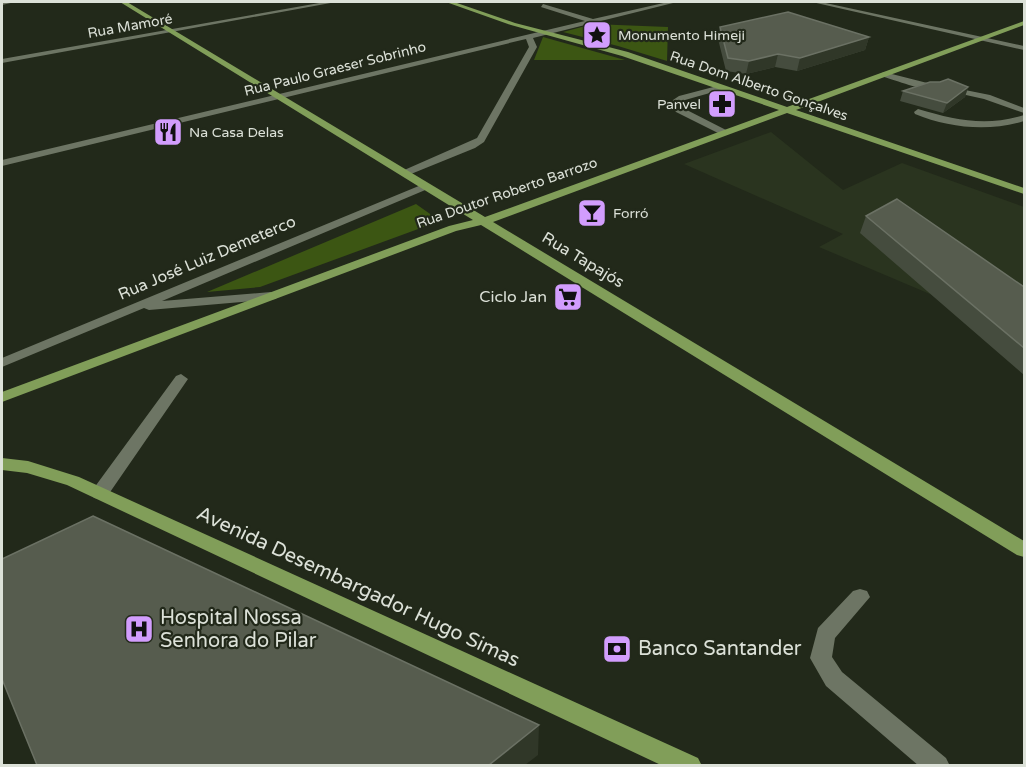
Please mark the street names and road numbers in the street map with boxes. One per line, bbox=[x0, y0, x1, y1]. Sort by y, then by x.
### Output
street label: Rua Mamoré bbox=[86, 10, 174, 42]
street label: Rua Paulo Graeser Sobrinho bbox=[242, 38, 428, 100]
street label: Rua Dom Alberto Gonçalves bbox=[668, 48, 850, 125]
street label: Rua Doutor Roberto Barrozo bbox=[414, 154, 600, 232]
street label: Rua José Luiz Demeterco bbox=[115, 211, 299, 305]
street label: Rua Tapajós bbox=[538, 228, 628, 292]
street label: Avenida Desembargador Hugo Simas bbox=[193, 501, 523, 673]

